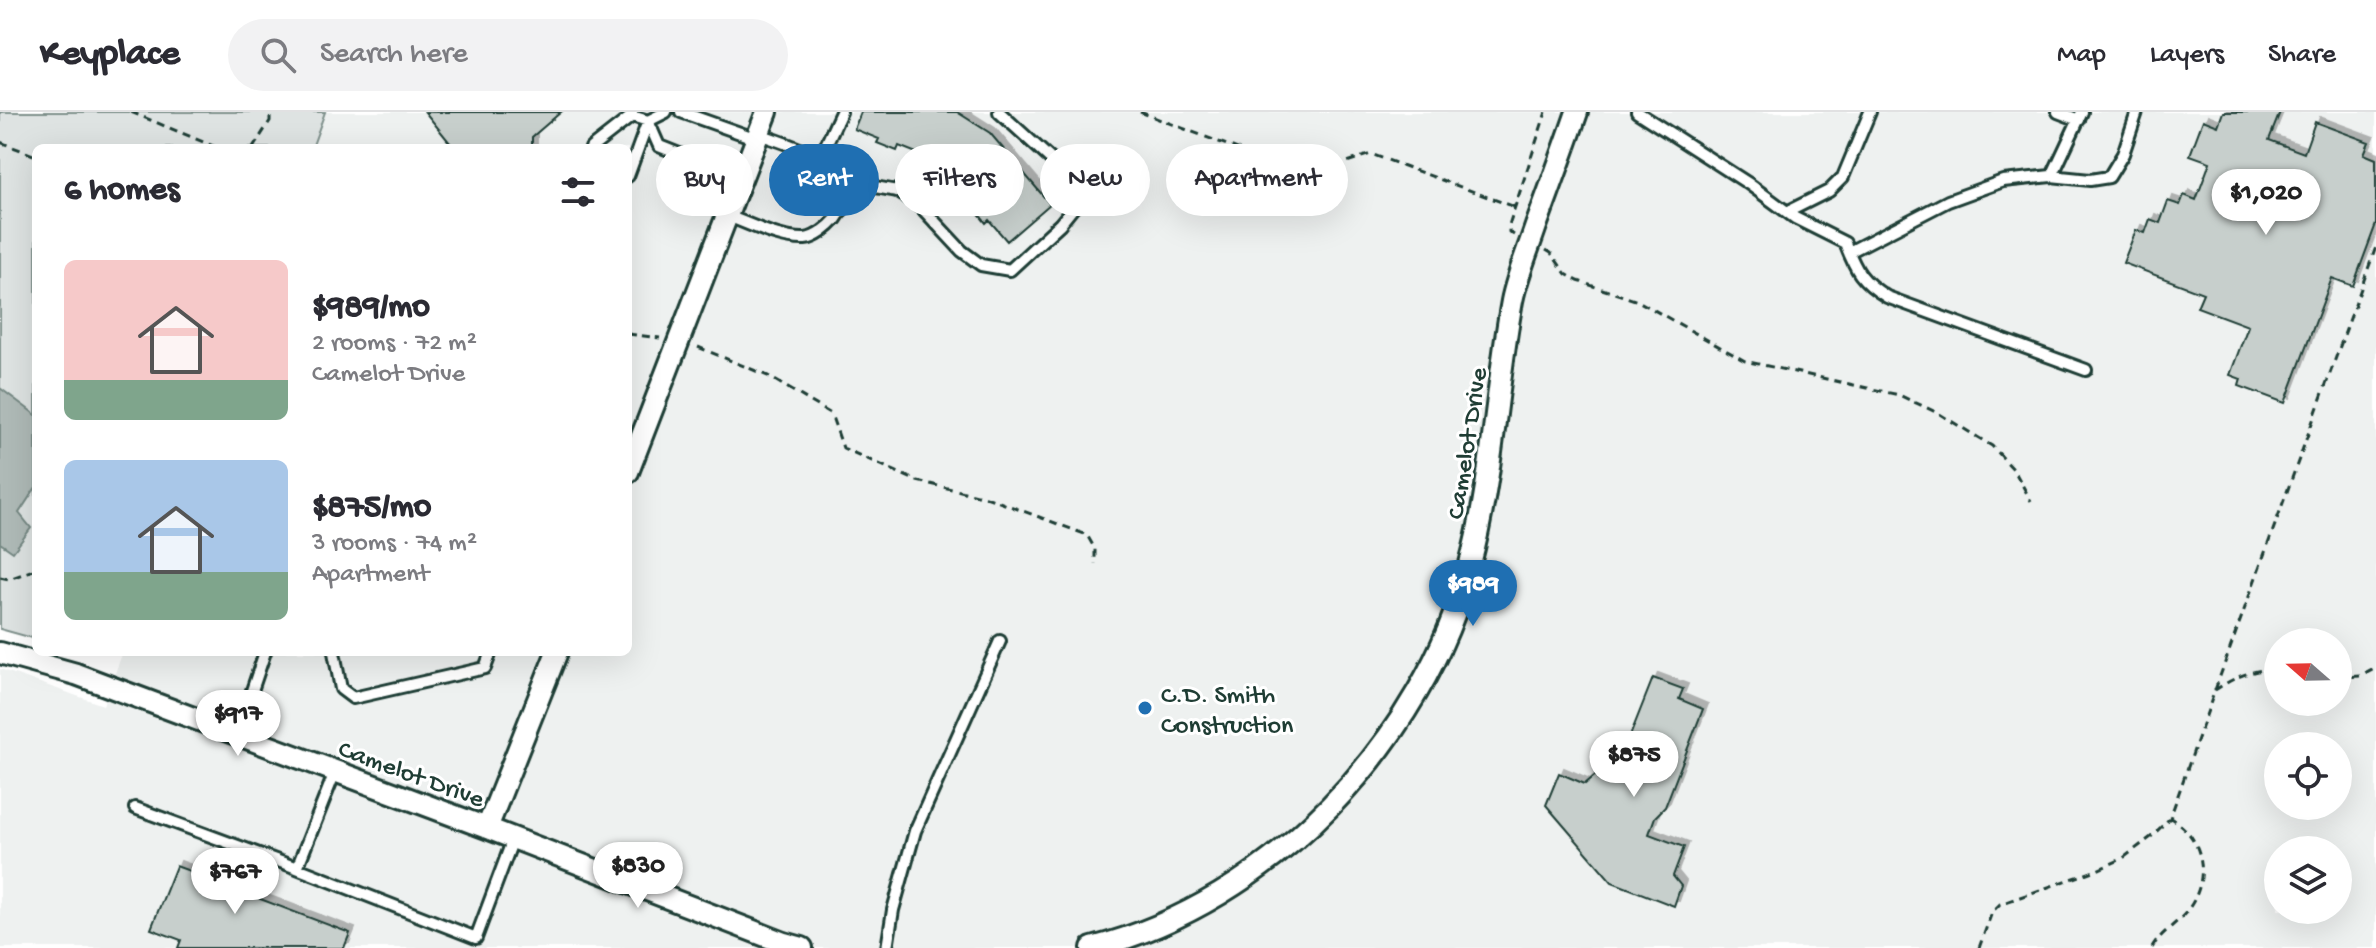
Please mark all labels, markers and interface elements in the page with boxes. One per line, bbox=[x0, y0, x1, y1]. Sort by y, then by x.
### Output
search box bbox=[228, 19, 788, 91]
text: Keyplace bbox=[40, 33, 180, 77]
icon: search bbox=[256, 33, 300, 77]
text: Search here bbox=[320, 38, 468, 73]
text: Map bbox=[2057, 39, 2106, 72]
text: Layers bbox=[2150, 39, 2224, 72]
text: Share bbox=[2268, 39, 2336, 72]
chip: Buy bbox=[656, 144, 753, 216]
chip: Rent bbox=[769, 144, 879, 216]
chip: Filters bbox=[895, 144, 1024, 216]
chip: New bbox=[1040, 144, 1150, 216]
chip: Apartment bbox=[1166, 144, 1348, 216]
pin: $1,020 bbox=[2201, 169, 2331, 237]
icon: filters bbox=[556, 170, 600, 214]
text: 6 homes bbox=[64, 172, 179, 212]
text: $1,020 bbox=[2230, 179, 2302, 210]
text: $989/mo bbox=[312, 289, 430, 329]
icon: home bbox=[128, 292, 224, 388]
text: 2 rooms · 72 m² bbox=[312, 329, 477, 360]
text: Camelot Drive bbox=[312, 360, 465, 391]
street label: Camelot Drive bbox=[1442, 365, 1497, 522]
text: $875/mo bbox=[312, 489, 431, 529]
icon: home bbox=[128, 492, 224, 588]
text: 3 rooms · 74 m² bbox=[312, 529, 477, 560]
text: Apartment bbox=[312, 560, 429, 591]
pin: $989 bbox=[1426, 560, 1520, 628]
text: $989 bbox=[1447, 570, 1499, 601]
north arrow bbox=[2264, 628, 2352, 716]
map controls bbox=[2264, 628, 2352, 924]
place label: C.D. Smith Construction bbox=[1161, 682, 1294, 743]
pin: $917 bbox=[191, 690, 285, 758]
marker: C.D. Smith Construction bbox=[1136, 699, 1154, 717]
text: $917 bbox=[214, 700, 262, 731]
pin: $875 bbox=[1587, 731, 1681, 799]
button: locate bbox=[2264, 732, 2352, 820]
street label: Camelot Drive bbox=[333, 735, 488, 817]
text: $875 bbox=[1607, 741, 1661, 772]
button: layers bbox=[2264, 836, 2352, 924]
pin: $830 bbox=[591, 842, 685, 910]
pin: $767 bbox=[188, 848, 282, 916]
text: $830 bbox=[611, 852, 665, 883]
text: $767 bbox=[209, 858, 261, 889]

